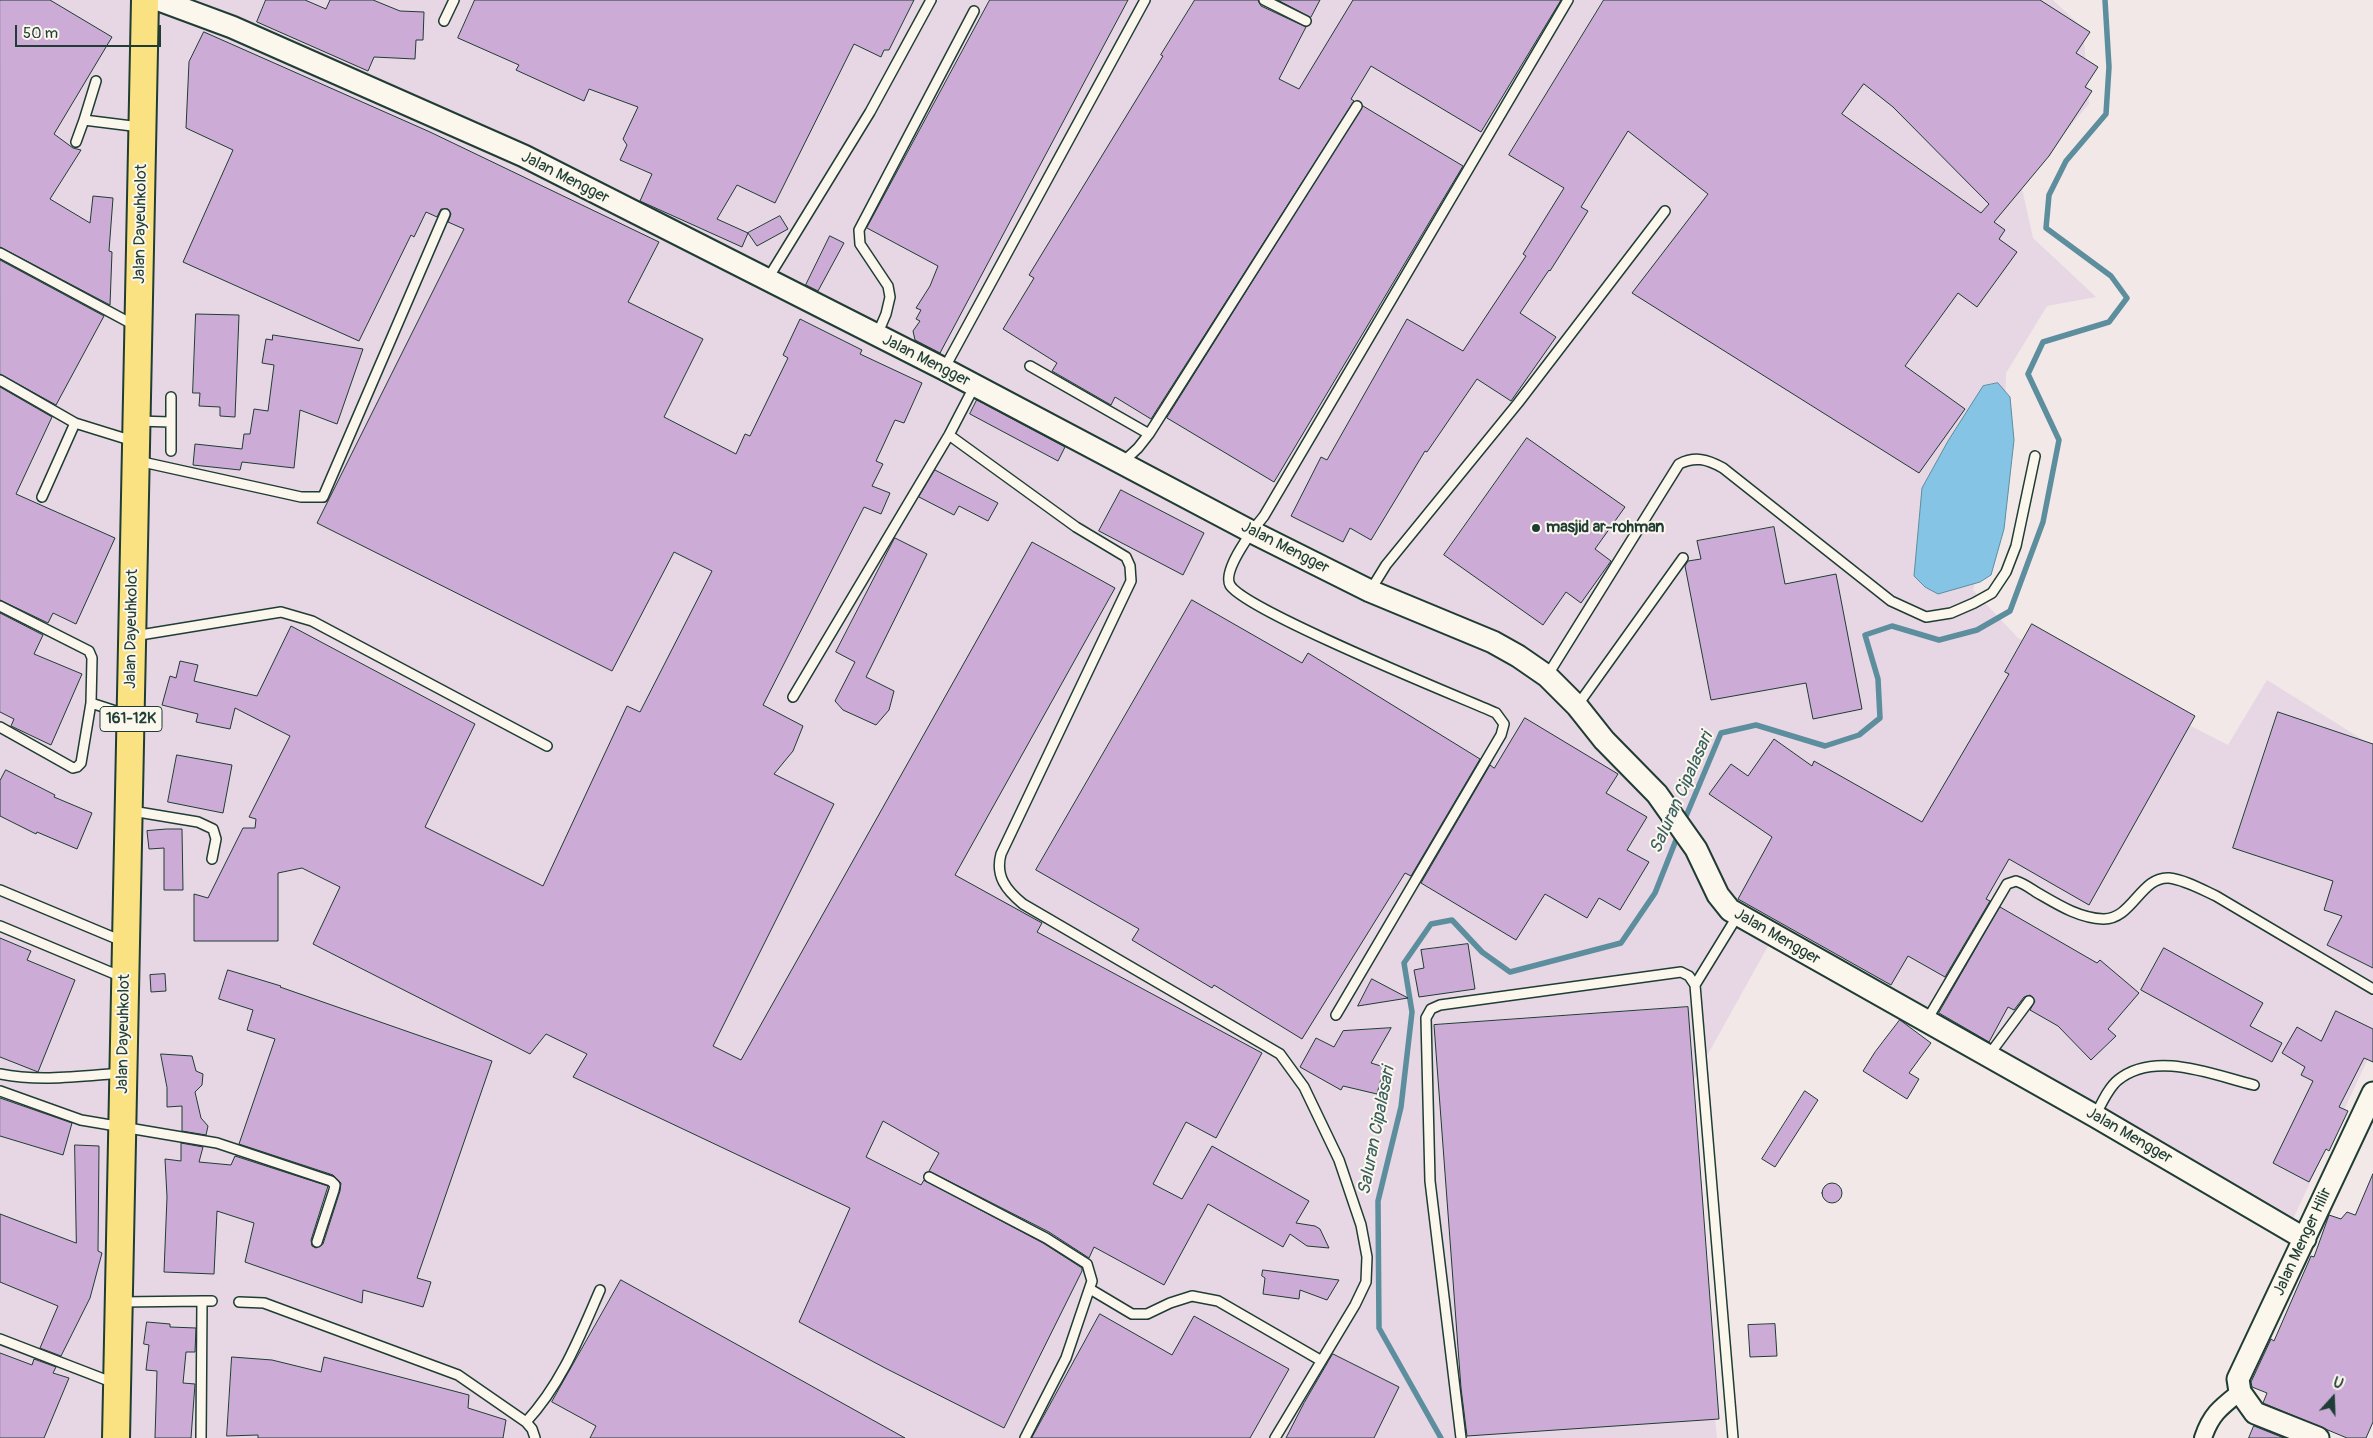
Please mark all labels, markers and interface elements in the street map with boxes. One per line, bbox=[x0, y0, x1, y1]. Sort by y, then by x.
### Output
scale bar bbox=[18, 15, 164, 47]
text: 50 m bbox=[23, 24, 58, 43]
street label: Jalan Mengger bbox=[518, 148, 612, 208]
street label: Jalan Dayeuhkolot bbox=[130, 164, 152, 284]
street label: Jalan Mengger bbox=[879, 331, 973, 391]
street label: Jalan Mengger bbox=[1238, 518, 1332, 578]
place label: masjid ar-rohman bbox=[1546, 518, 1664, 538]
marker: masjid ar-rohman bbox=[1530, 522, 1542, 534]
street label: Jalan Dayeuhkolot bbox=[121, 569, 143, 689]
road number: 161-12K bbox=[100, 706, 162, 732]
water label: Saluran Cipalasari bbox=[1646, 729, 1718, 857]
street label: Jalan Mengger bbox=[1731, 905, 1823, 969]
street label: Jalan Dayeuhkolot bbox=[113, 974, 135, 1094]
water label: Saluran Cipalasari bbox=[1354, 1065, 1400, 1197]
street label: Jalan Mengger bbox=[2083, 1104, 2175, 1168]
street label: Jalan Menger Hilir bbox=[2270, 1185, 2336, 1299]
north arrow bbox=[2308, 1373, 2358, 1423]
text: U bbox=[2331, 1374, 2346, 1393]

